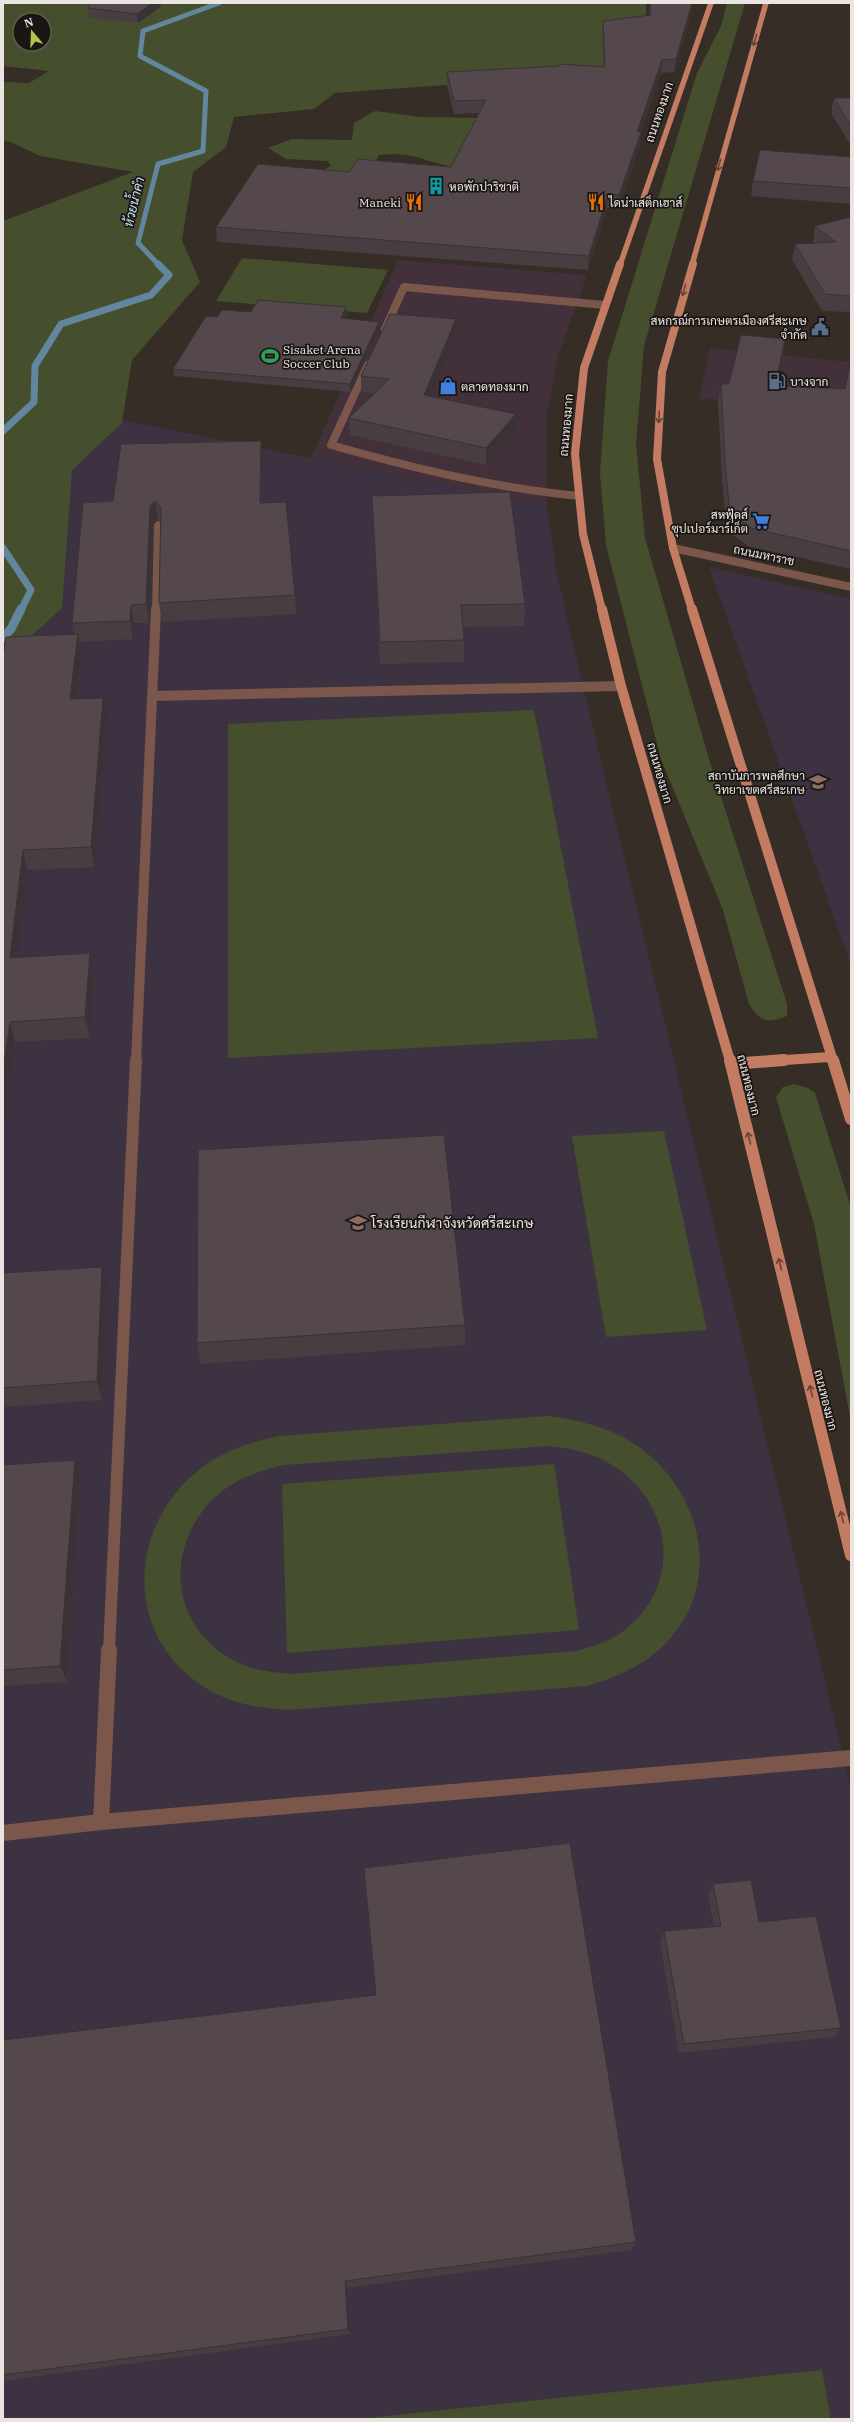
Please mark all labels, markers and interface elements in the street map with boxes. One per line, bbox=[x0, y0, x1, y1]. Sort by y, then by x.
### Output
north arrow bbox=[12, 12, 52, 52]
text: N bbox=[22, 14, 35, 31]
one-way arrow bbox=[751, 34, 758, 47]
street label: ถนนทองมาก bbox=[642, 80, 676, 144]
one-way arrow bbox=[715, 159, 722, 172]
water label: ห้วยน้ำคำ bbox=[116, 174, 148, 229]
building icon: หอพักปาริชาติ bbox=[426, 176, 446, 196]
place label: หอพักปาริชาติ bbox=[449, 179, 519, 194]
restaurant icon: Maneki bbox=[404, 192, 424, 212]
restaurant icon: ไดน่าเสต็กเฮาส์ bbox=[586, 192, 606, 212]
place label: ไดน่าเสต็กเฮาส์ bbox=[608, 194, 682, 210]
place label: Maneki bbox=[359, 195, 401, 210]
one-way arrow bbox=[679, 284, 687, 297]
place label: สหกรณ์การเกษตรเมืองศรีสะเกษ จำกัด bbox=[651, 313, 808, 342]
public building icon: สหกรณ์การเกษตรเมืองศรีสะเกษ จำกัด bbox=[810, 317, 830, 337]
place label: Sisaket Arena Soccer Club bbox=[283, 342, 361, 371]
sports icon: Sisaket Arena Soccer Club bbox=[260, 346, 280, 366]
fuel station icon: บางจาก bbox=[767, 371, 787, 391]
place label: บางจาก bbox=[790, 374, 829, 389]
shop icon: ตลาดทองมาก bbox=[438, 376, 458, 396]
place label: ตลาดทองมาก bbox=[461, 379, 529, 394]
street label: ถนนทองมาก bbox=[556, 393, 576, 457]
one-way arrow bbox=[656, 410, 663, 423]
place label: สหฟู้ดส์ ซุปเปอร์มาร์เก็ต bbox=[671, 507, 748, 538]
supermarket icon: สหฟู้ดส์ ซุปเปอร์มาร์เก็ต bbox=[751, 511, 771, 531]
street label: ถนนมหาราช bbox=[732, 541, 796, 569]
street label: ถนนทองมาก bbox=[644, 741, 676, 805]
place label: สถาบันการพลศึกษา วิทยาเขตศรีสะเกษ bbox=[708, 768, 806, 797]
school or university icon: สถาบันการพลศึกษา วิทยาเขตศรีสะเกษ bbox=[808, 772, 828, 792]
street label: ถนนทองมาก bbox=[734, 1053, 764, 1117]
one-way arrow bbox=[745, 1132, 752, 1145]
school or university icon: โรงเรียนกีฬาจังหวัดศรีสะเกษ bbox=[348, 1213, 368, 1233]
place label: โรงเรียนกีฬาจังหวัดศรีสะเกษ bbox=[370, 1214, 534, 1232]
one-way arrow bbox=[775, 1258, 783, 1271]
street label: ถนนทองมาก bbox=[811, 1368, 841, 1432]
one-way arrow bbox=[806, 1384, 814, 1397]
one-way arrow bbox=[837, 1511, 845, 1524]

